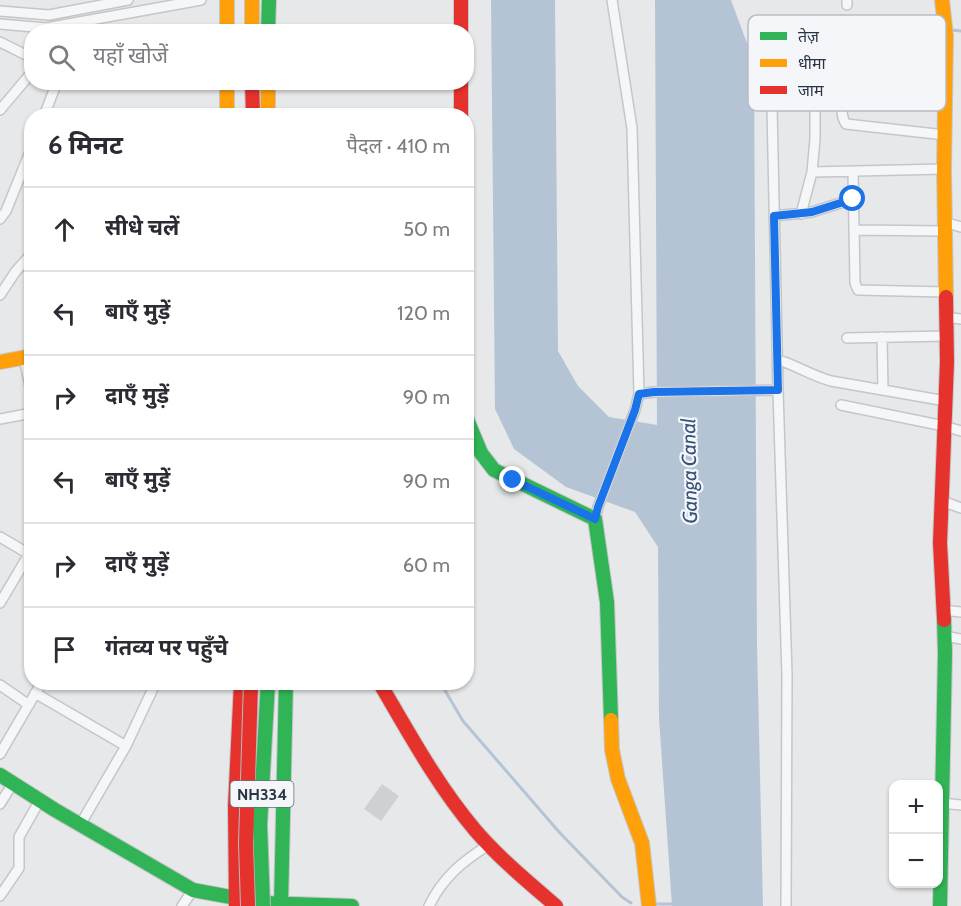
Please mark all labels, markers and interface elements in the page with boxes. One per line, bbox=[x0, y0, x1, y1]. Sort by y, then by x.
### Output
legend bbox=[748, 15, 946, 111]
search box bbox=[24, 24, 474, 90]
text: तेज़ bbox=[798, 27, 820, 46]
icon: search bbox=[45, 41, 78, 74]
text: यहाँ खोजें bbox=[93, 42, 168, 69]
text: धीमा bbox=[798, 54, 827, 73]
text: जाम bbox=[798, 81, 824, 100]
text: 6 मिनट bbox=[48, 129, 123, 161]
text: पैदल · 410 m bbox=[347, 134, 450, 158]
route start bbox=[839, 185, 865, 211]
icon: ahead bbox=[48, 213, 81, 246]
text: सीधे चलें bbox=[105, 214, 179, 241]
text: 50 m bbox=[403, 217, 450, 241]
icon: left bbox=[48, 297, 81, 330]
text: बाएँ मुड़ें bbox=[105, 298, 170, 325]
text: 120 m bbox=[397, 301, 450, 325]
icon: right bbox=[48, 381, 81, 414]
text: दाएँ मुड़ें bbox=[105, 382, 169, 409]
text: 90 m bbox=[403, 385, 450, 409]
water label: Ganga Canal bbox=[676, 418, 702, 524]
icon: left bbox=[48, 465, 81, 498]
text: बाएँ मुड़ें bbox=[105, 466, 170, 493]
route end bbox=[499, 466, 525, 492]
text: 90 m bbox=[403, 469, 450, 493]
icon: right bbox=[48, 549, 81, 582]
text: दाएँ मुड़ें bbox=[105, 550, 169, 577]
text: 60 m bbox=[403, 553, 450, 577]
icon: arrive bbox=[48, 633, 81, 666]
text: गंतव्य पर पहुँचे bbox=[105, 634, 228, 661]
map controls bbox=[889, 780, 943, 888]
button: + bbox=[889, 780, 943, 834]
road number: NH334 bbox=[230, 781, 294, 807]
button: − bbox=[889, 834, 943, 888]

